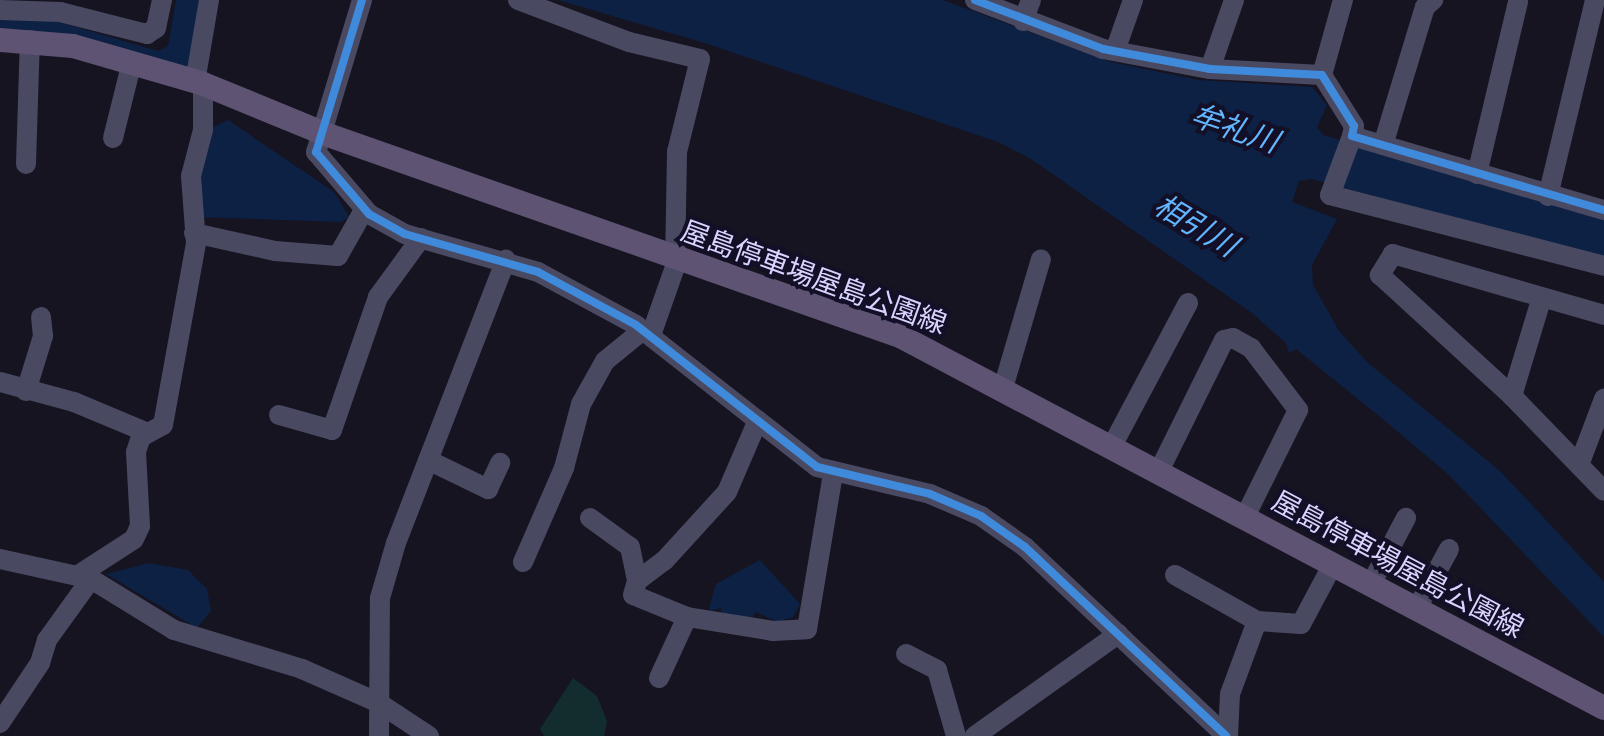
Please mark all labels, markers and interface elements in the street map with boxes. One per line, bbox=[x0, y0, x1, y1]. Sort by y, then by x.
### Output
water label: 牟礼川 bbox=[1187, 96, 1283, 160]
water label: 相引川 bbox=[1148, 186, 1244, 264]
street label: 屋島停車場屋島公園線 bbox=[677, 213, 951, 341]
street label: 屋島停車場屋島公園線 bbox=[1267, 483, 1529, 645]

